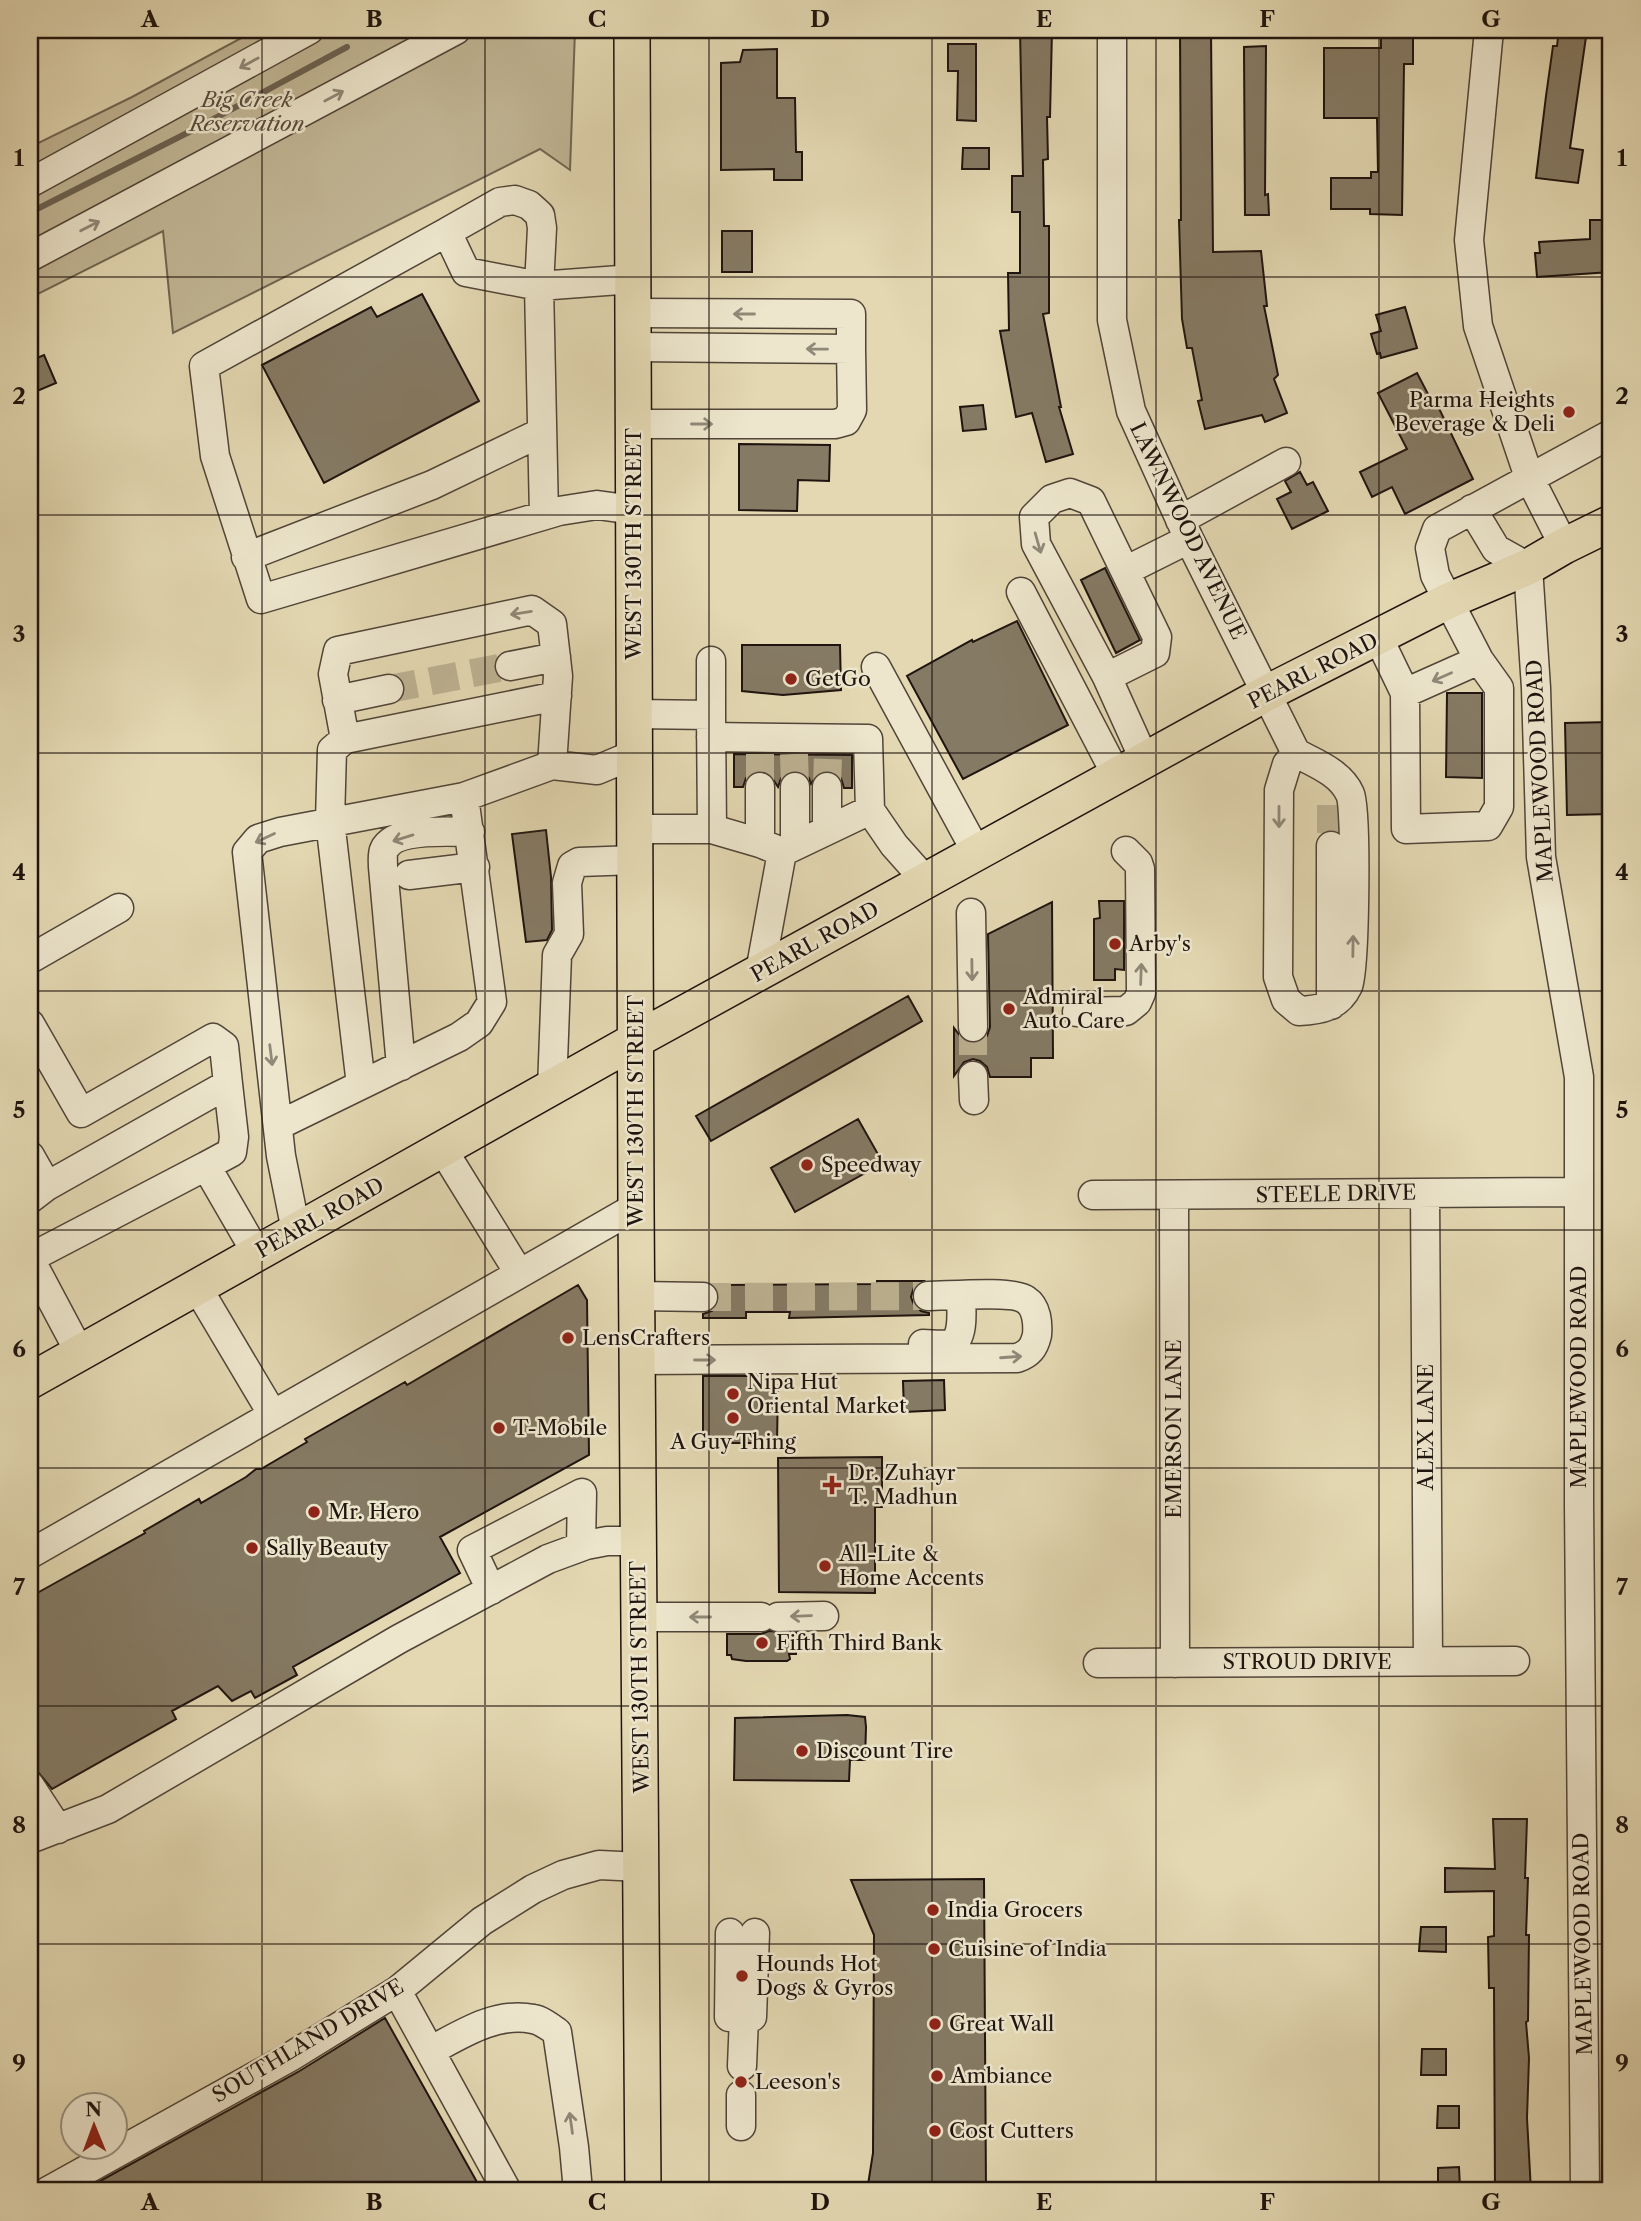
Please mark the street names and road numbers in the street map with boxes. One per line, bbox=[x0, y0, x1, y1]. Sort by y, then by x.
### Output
street label: LAWNWOOD AVENUE bbox=[1125, 418, 1252, 643]
street label: WEST 130TH STREET bbox=[621, 428, 646, 661]
street label: PEARL ROAD bbox=[1244, 627, 1382, 714]
street label: MAPLEWOOD ROAD bbox=[1521, 659, 1558, 883]
street label: PEARL ROAD bbox=[746, 896, 883, 987]
street label: WEST 130TH STREET bbox=[623, 995, 648, 1228]
street label: PEARL ROAD bbox=[251, 1172, 388, 1263]
street label: STEELE DRIVE bbox=[1255, 1180, 1417, 1207]
street label: MAPLEWOOD ROAD bbox=[1566, 1266, 1591, 1488]
street label: EMERSON LANE bbox=[1161, 1339, 1186, 1519]
street label: ALEX LANE bbox=[1413, 1364, 1438, 1491]
street label: WEST 130TH STREET bbox=[625, 1560, 654, 1794]
street label: STROUD DRIVE bbox=[1222, 1649, 1392, 1674]
street label: MAPLEWOOD ROAD bbox=[1568, 1832, 1597, 2056]
street label: SOUTHLAND DRIVE bbox=[208, 1974, 408, 2108]

